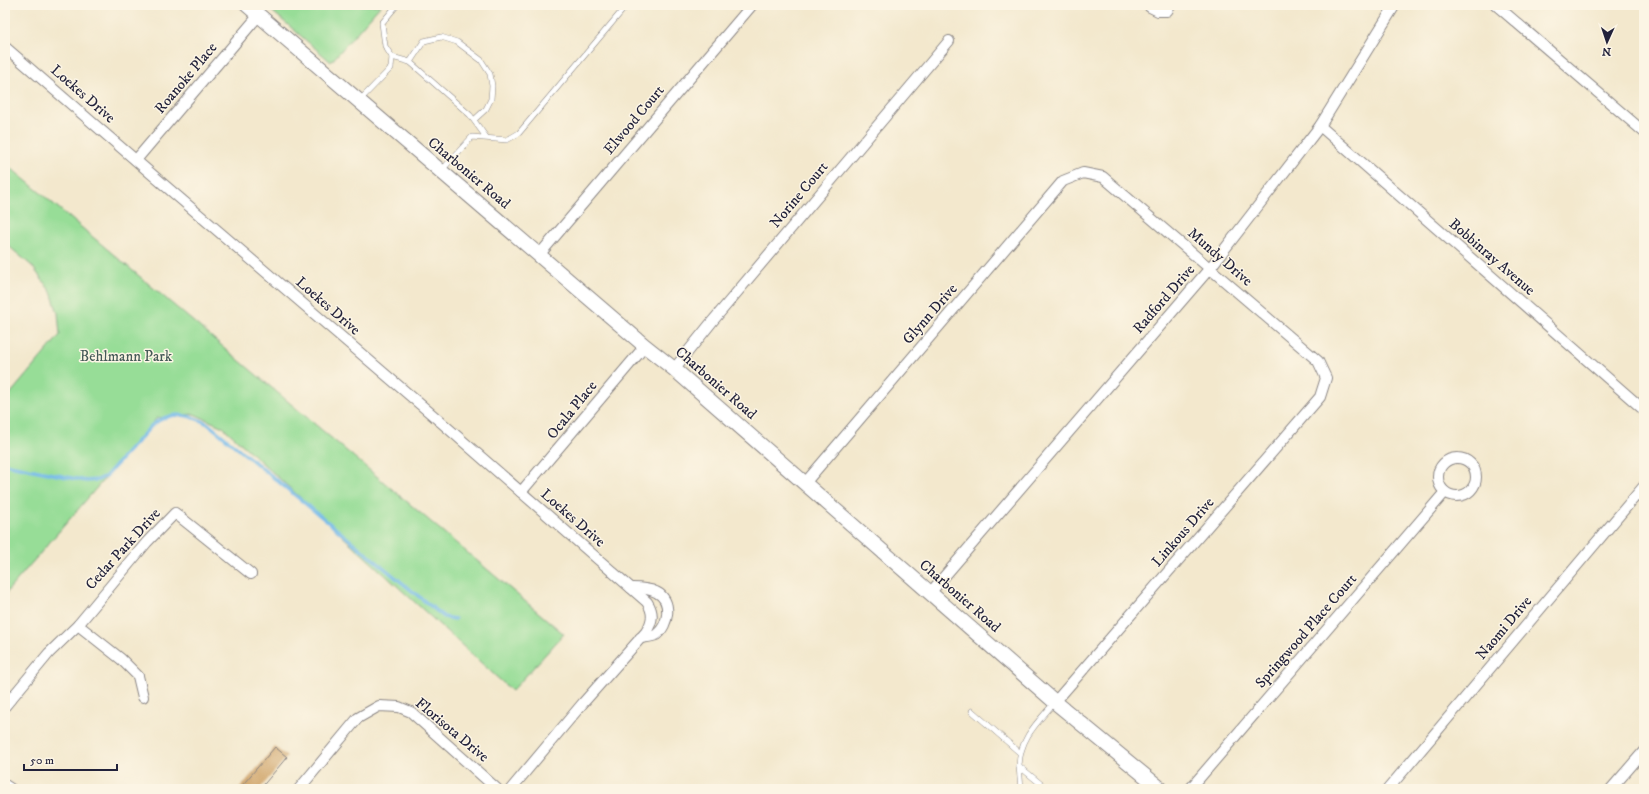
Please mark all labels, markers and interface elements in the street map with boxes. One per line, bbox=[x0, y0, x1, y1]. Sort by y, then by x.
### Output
north arrow bbox=[1587, 22, 1627, 62]
street label: Roanoke Place bbox=[151, 38, 221, 118]
text: N bbox=[1602, 44, 1611, 58]
street label: Loekes Drive bbox=[47, 61, 119, 127]
street label: Elwood Court bbox=[599, 81, 669, 159]
street label: Charbonier Road bbox=[424, 133, 515, 213]
street label: Norine Court bbox=[766, 158, 832, 232]
street label: Bobbinray Avenue bbox=[1445, 214, 1539, 300]
street label: Mundy Drive bbox=[1184, 224, 1256, 290]
street label: Radford Drive bbox=[1129, 261, 1199, 337]
street label: Loekes Drive bbox=[292, 273, 364, 339]
street label: Glynn Drive bbox=[898, 280, 962, 348]
street label: Charbonier Road bbox=[671, 342, 761, 424]
park label: Behlmann Park bbox=[80, 347, 173, 366]
street label: Ocala Place bbox=[543, 377, 601, 443]
street label: Loekes Drive bbox=[537, 485, 609, 551]
street label: Linkous Drive bbox=[1148, 493, 1218, 571]
street label: Cedar Park Drive bbox=[81, 504, 165, 594]
street label: Charbonier Road bbox=[915, 555, 1005, 637]
street label: Springwood Place Court bbox=[1251, 570, 1361, 692]
street label: Naomi Drive bbox=[1472, 592, 1536, 664]
street label: Florisota Drive bbox=[411, 694, 493, 766]
scale bar bbox=[24, 746, 117, 772]
text: 50 m bbox=[30, 753, 54, 768]

